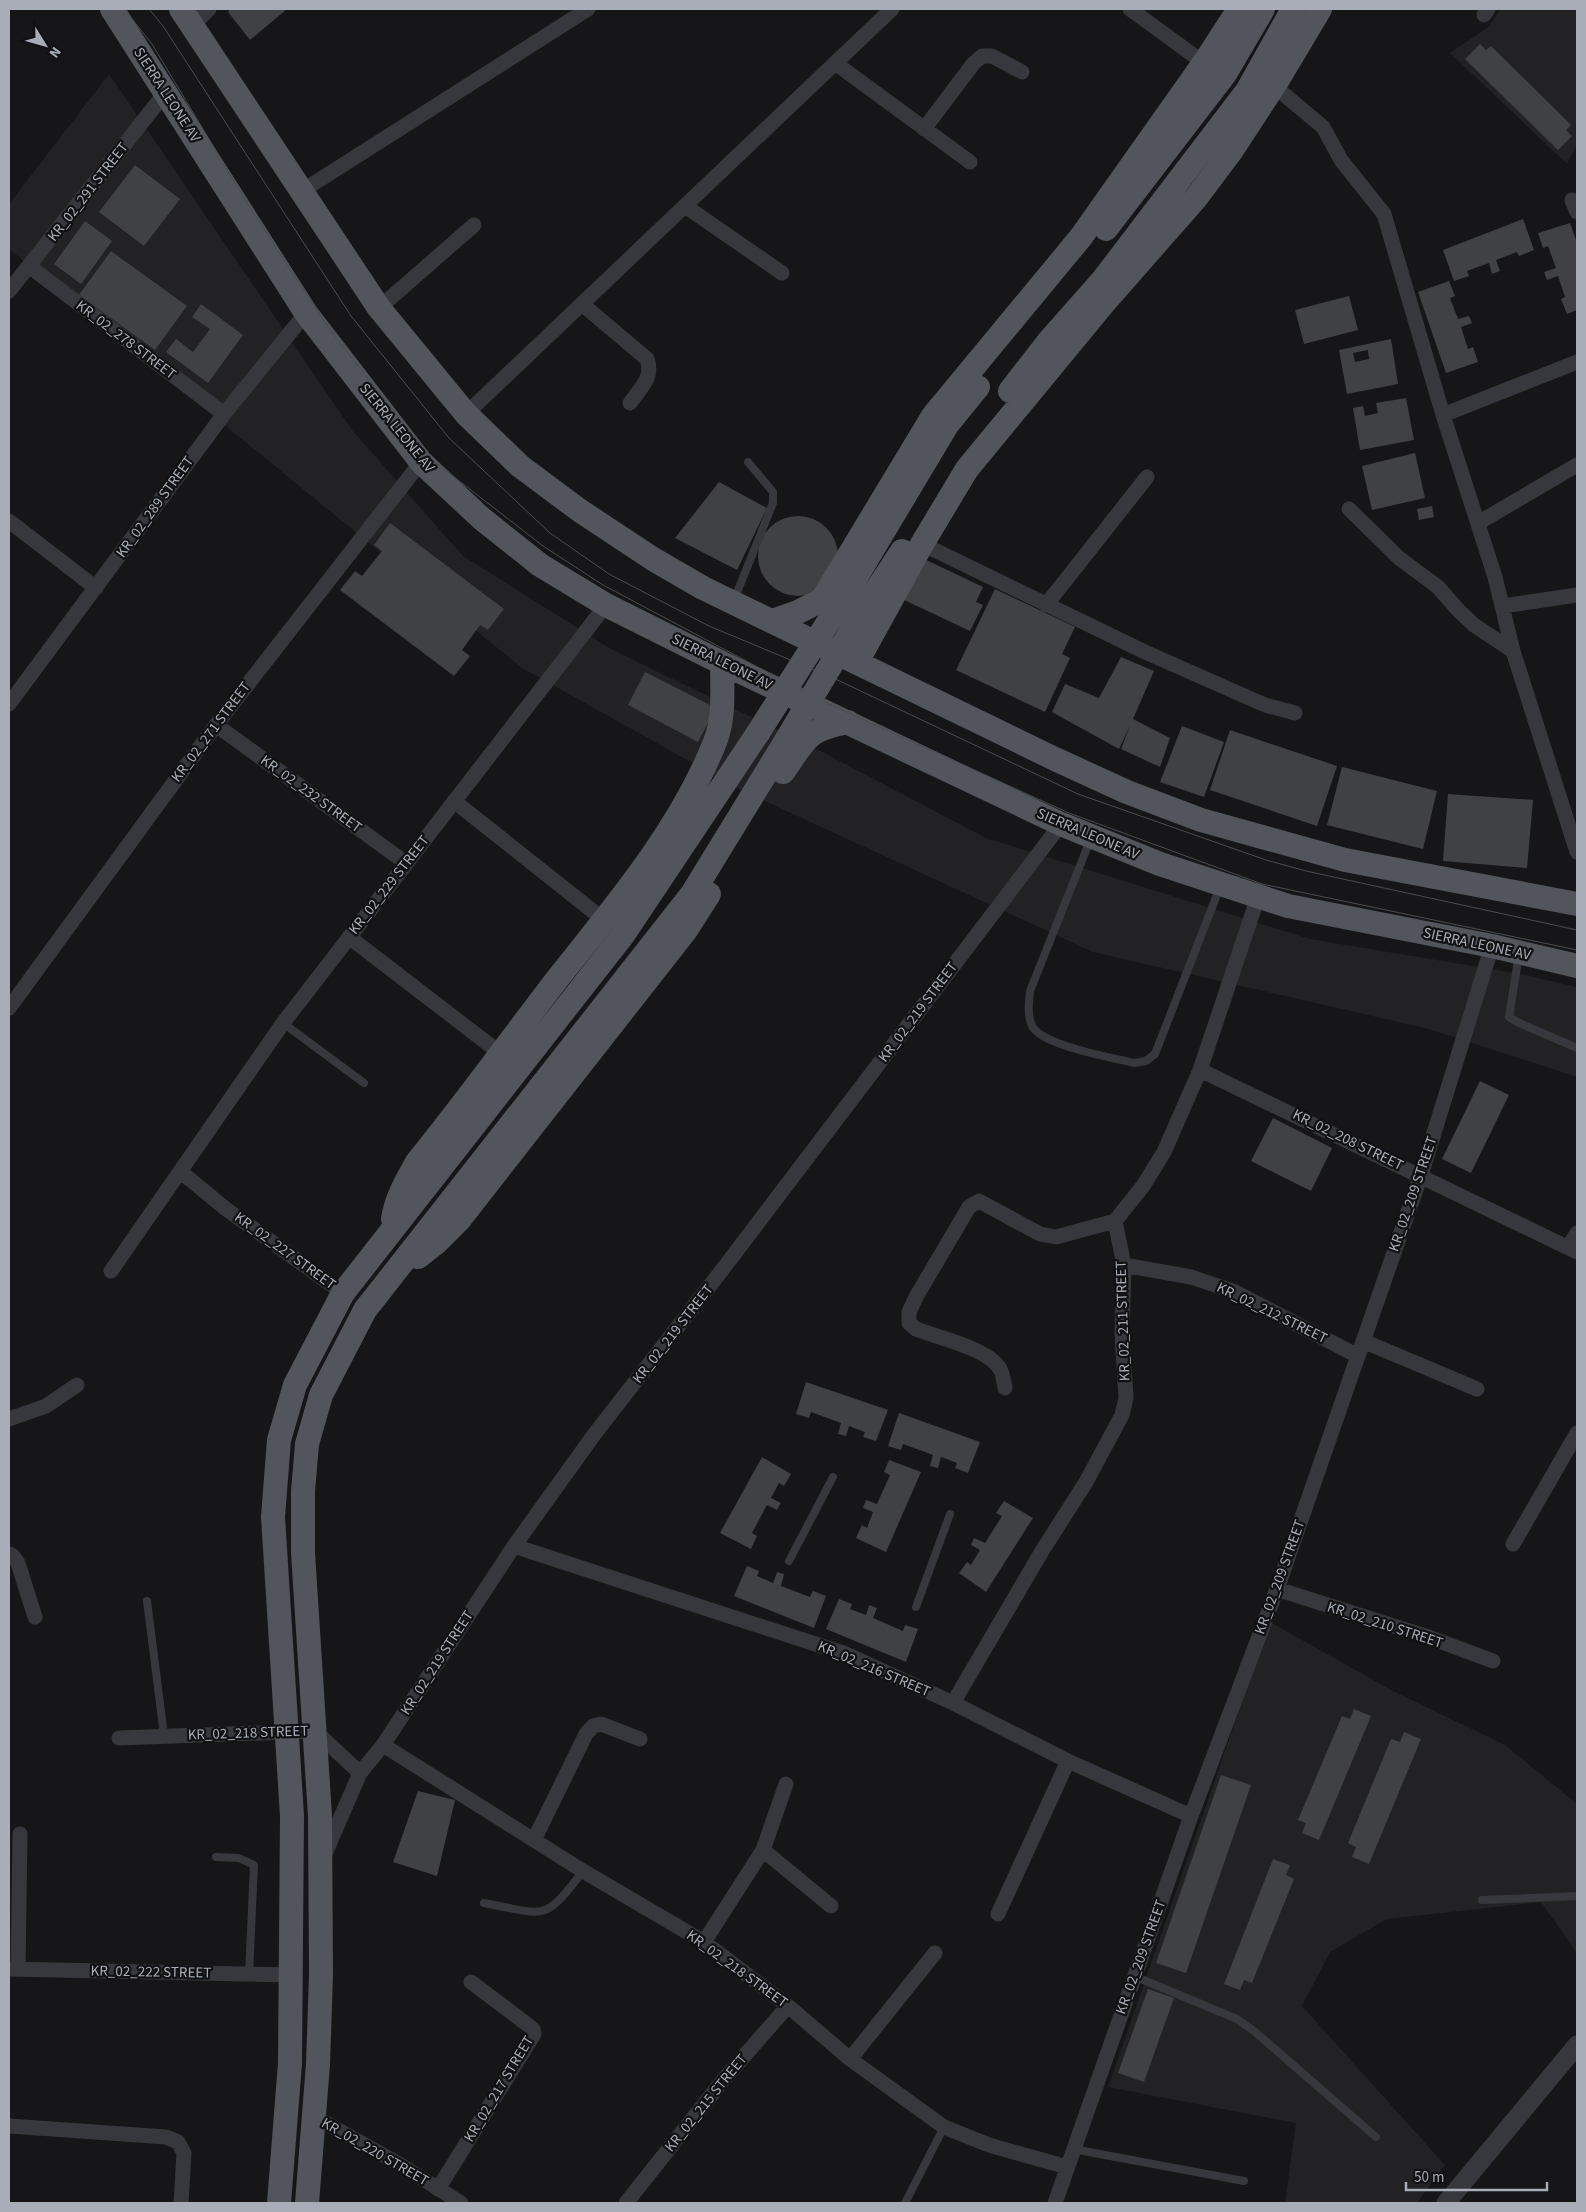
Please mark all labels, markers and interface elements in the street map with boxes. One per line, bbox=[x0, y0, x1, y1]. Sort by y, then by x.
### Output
north arrow bbox=[20, 20, 70, 70]
text: N bbox=[44, 42, 65, 62]
street label: SIERRA LEONE AV bbox=[128, 43, 206, 147]
street label: KR_02_291 STREET bbox=[43, 138, 133, 246]
street label: KR_02_278 STREET bbox=[72, 295, 180, 385]
street label: SIERRA LEONE AV bbox=[354, 379, 440, 477]
street label: KR_02_289 STREET bbox=[111, 452, 199, 562]
street label: SIERRA LEONE AV bbox=[668, 629, 776, 696]
street label: KR_02_271 STREET bbox=[166, 678, 256, 786]
street label: KR_02_232 STREET bbox=[256, 750, 366, 838]
street label: SIERRA LEONE AV bbox=[1034, 803, 1143, 865]
street label: KR_02_229 STREET bbox=[344, 831, 434, 939]
street label: SIERRA LEONE AV bbox=[1421, 922, 1533, 966]
street label: KR_02_219 STREET bbox=[873, 958, 963, 1066]
street label: KR_02_208 STREET bbox=[1289, 1104, 1407, 1176]
street label: KR_02_209 STREET bbox=[1383, 1134, 1443, 1254]
street label: KR_02_227 STREET bbox=[230, 1207, 340, 1295]
street label: KR_02_211 STREET bbox=[1110, 1260, 1136, 1382]
street label: KR_02_212 STREET bbox=[1213, 1277, 1331, 1349]
street label: KR_02_219 STREET bbox=[628, 1280, 718, 1388]
street label: KR_02_209 STREET bbox=[1250, 1517, 1310, 1637]
street label: KR_02_210 STREET bbox=[1324, 1596, 1446, 1654]
street label: KR_02_219 STREET bbox=[395, 1607, 479, 1719]
street label: KR_02_216 STREET bbox=[814, 1636, 934, 1702]
street label: KR_02_218 STREET bbox=[187, 1720, 309, 1746]
street label: KR_02_209 STREET bbox=[1111, 1897, 1171, 2017]
street label: KR_02_218 STREET bbox=[682, 1925, 792, 2013]
street label: KR_02_222 STREET bbox=[91, 1960, 211, 1984]
street label: KR_02_217 STREET bbox=[459, 2032, 539, 2146]
street label: KR_02_215 STREET bbox=[660, 2050, 752, 2156]
street label: KR_02_220 STREET bbox=[318, 2113, 432, 2191]
scale bar bbox=[1406, 2160, 1547, 2192]
text: 50 m bbox=[1414, 2167, 1444, 2188]

